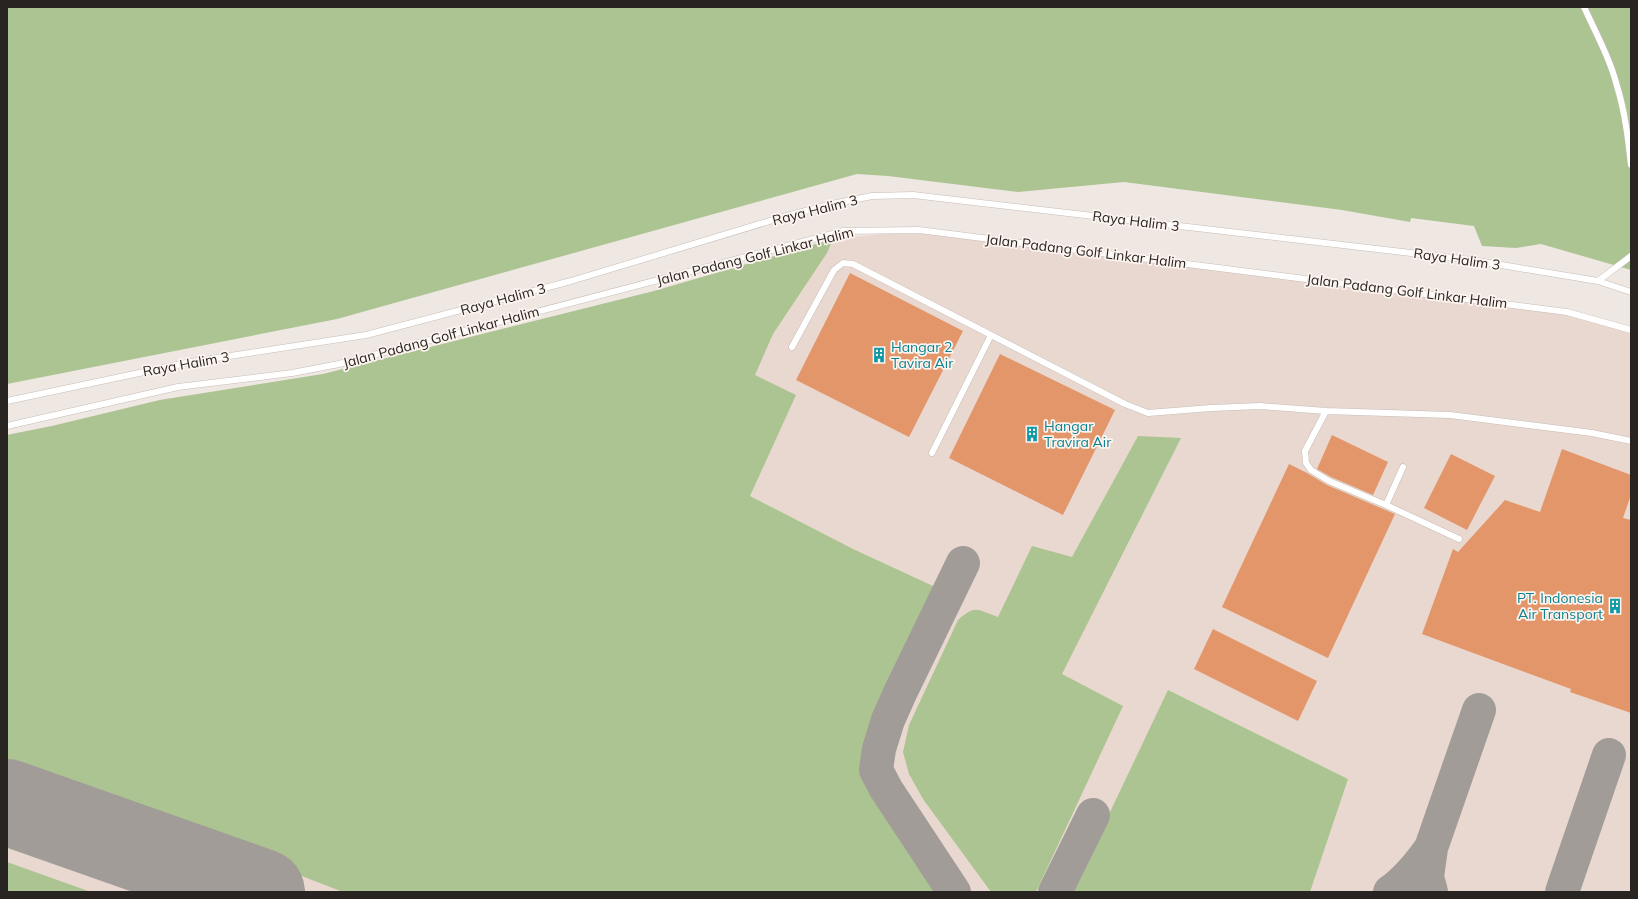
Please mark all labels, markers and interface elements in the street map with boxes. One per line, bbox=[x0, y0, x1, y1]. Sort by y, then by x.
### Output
street label: Raya Halim 3 bbox=[770, 191, 860, 229]
street label: Raya Halim 3 bbox=[1091, 207, 1181, 235]
street label: Jalan Padang Golf Linkar Halim bbox=[655, 223, 855, 289]
street label: Jalan Padang Golf Linkar Halim bbox=[984, 230, 1188, 272]
street label: Raya Halim 3 bbox=[1412, 244, 1502, 274]
street label: Jalan Padang Golf Linkar Halim bbox=[1305, 270, 1509, 312]
street label: Raya Halim 3 bbox=[458, 279, 548, 319]
street label: Jalan Padang Golf Linkar Halim bbox=[341, 302, 541, 372]
place label: Hangar 2 Tavira Air bbox=[891, 338, 954, 372]
building icon: Hangar 2 Tavira Air bbox=[870, 346, 888, 364]
street label: Raya Halim 3 bbox=[141, 348, 231, 380]
place label: Hangar Travira Air bbox=[1044, 417, 1112, 451]
building icon: Hangar Travira Air bbox=[1023, 425, 1041, 443]
place label: PT. Indonesia Air Transport bbox=[1517, 589, 1603, 623]
building icon: PT. Indonesia Air Transport bbox=[1606, 597, 1624, 615]

